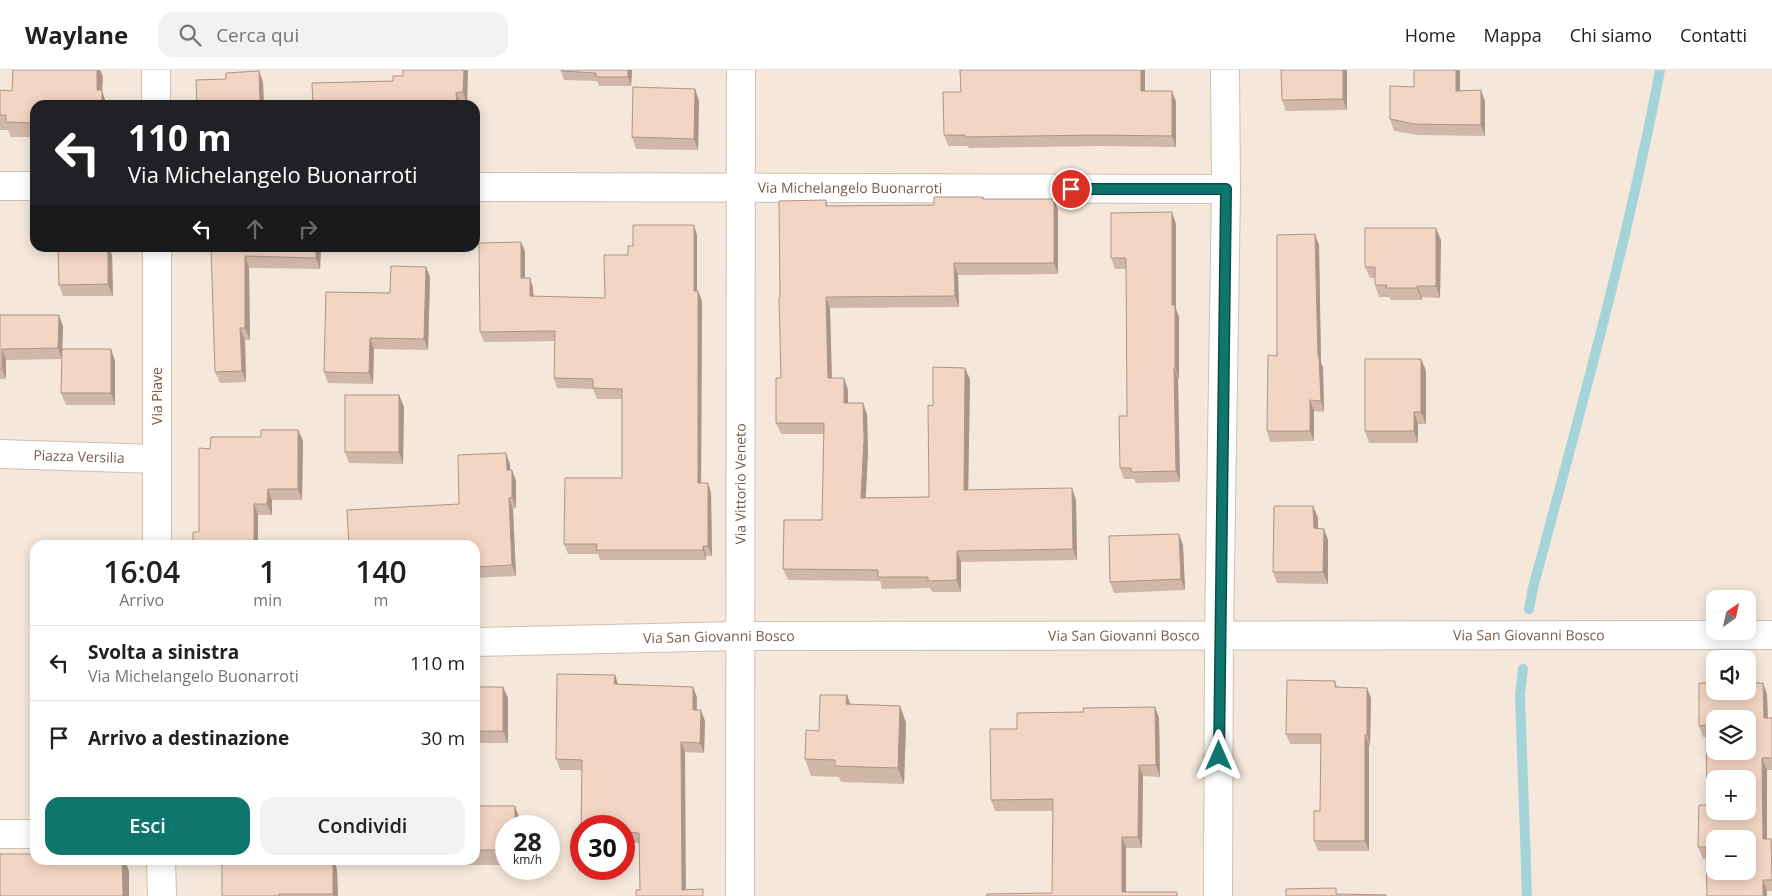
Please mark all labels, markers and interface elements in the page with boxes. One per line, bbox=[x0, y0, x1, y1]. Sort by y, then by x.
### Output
search box bbox=[158, 12, 508, 57]
text: Waylane bbox=[25, 18, 128, 51]
icon: search bbox=[176, 21, 204, 49]
text: Cerca qui bbox=[216, 22, 299, 48]
text: Home bbox=[1405, 23, 1456, 47]
text: Mappa bbox=[1484, 23, 1542, 47]
text: Chi siamo bbox=[1570, 23, 1652, 47]
text: Contatti bbox=[1680, 23, 1747, 47]
text: 110 m bbox=[128, 114, 232, 161]
icon: left bbox=[45, 120, 110, 185]
text: Via Michelangelo Buonarroti bbox=[128, 159, 418, 189]
pin bbox=[1050, 168, 1092, 210]
icon: arrive bbox=[1057, 175, 1085, 203]
street label: Via Michelangelo Buonarroti bbox=[758, 178, 942, 197]
icon: left bbox=[188, 215, 216, 243]
icon: ahead bbox=[241, 215, 269, 243]
icon: right bbox=[294, 215, 322, 243]
street label: Via Piave bbox=[147, 367, 166, 425]
street label: Via Vittorio Veneto bbox=[730, 423, 750, 545]
street label: Piazza Versilia bbox=[33, 445, 125, 467]
text: 16:04 bbox=[103, 551, 180, 592]
text: 1 bbox=[259, 551, 276, 592]
text: 140 bbox=[355, 551, 407, 592]
text: Arrivo bbox=[119, 589, 164, 611]
text: min bbox=[253, 589, 282, 611]
text: m bbox=[374, 589, 388, 611]
north arrow bbox=[1706, 590, 1756, 640]
map controls bbox=[1706, 590, 1756, 880]
street label: Via San Giovanni Bosco bbox=[1453, 625, 1605, 644]
street label: Via San Giovanni Bosco bbox=[643, 626, 795, 647]
street label: Via San Giovanni Bosco bbox=[1048, 626, 1200, 645]
text: Svolta a sinistra bbox=[88, 639, 239, 665]
icon: left bbox=[45, 649, 73, 677]
text: 110 m bbox=[410, 650, 465, 676]
button: sound bbox=[1706, 650, 1756, 700]
text: Via Michelangelo Buonarroti bbox=[88, 665, 299, 687]
button: layers bbox=[1706, 710, 1756, 760]
icon: arrive bbox=[45, 724, 73, 752]
text: Arrivo a destinazione bbox=[88, 725, 289, 751]
text: 30 m bbox=[421, 725, 465, 751]
position arrow bbox=[1192, 729, 1244, 781]
button: + bbox=[1706, 770, 1756, 820]
button: Esci bbox=[45, 797, 250, 855]
button: Condividi bbox=[260, 797, 465, 855]
speed limit sign: 30 bbox=[570, 815, 635, 880]
text: 28 bbox=[513, 824, 542, 858]
button: − bbox=[1706, 830, 1756, 880]
text: km/h bbox=[513, 851, 542, 868]

